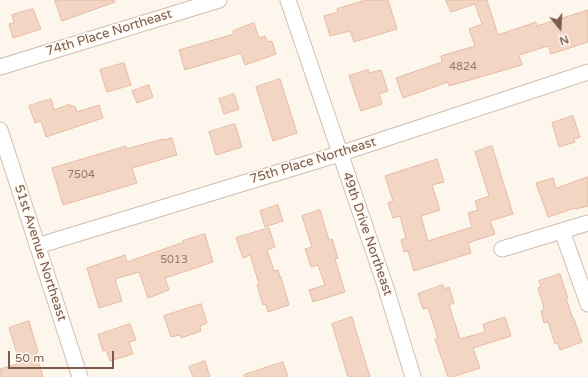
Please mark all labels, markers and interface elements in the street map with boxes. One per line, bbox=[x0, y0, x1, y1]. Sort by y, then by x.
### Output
street label: 74th Place Northeast bbox=[44, 6, 174, 60]
north arrow bbox=[540, 8, 580, 48]
text: N bbox=[558, 32, 570, 47]
house number: 4824 bbox=[449, 60, 477, 74]
street label: 75th Place Northeast bbox=[248, 134, 378, 188]
house number: 7504 bbox=[67, 168, 95, 182]
street label: 49th Drive Northeast bbox=[338, 170, 396, 298]
street label: 51st Avenue Northeast bbox=[11, 183, 69, 323]
house number: 5013 bbox=[160, 253, 188, 267]
scale bar bbox=[10, 343, 116, 369]
text: 50 m bbox=[15, 351, 44, 365]

